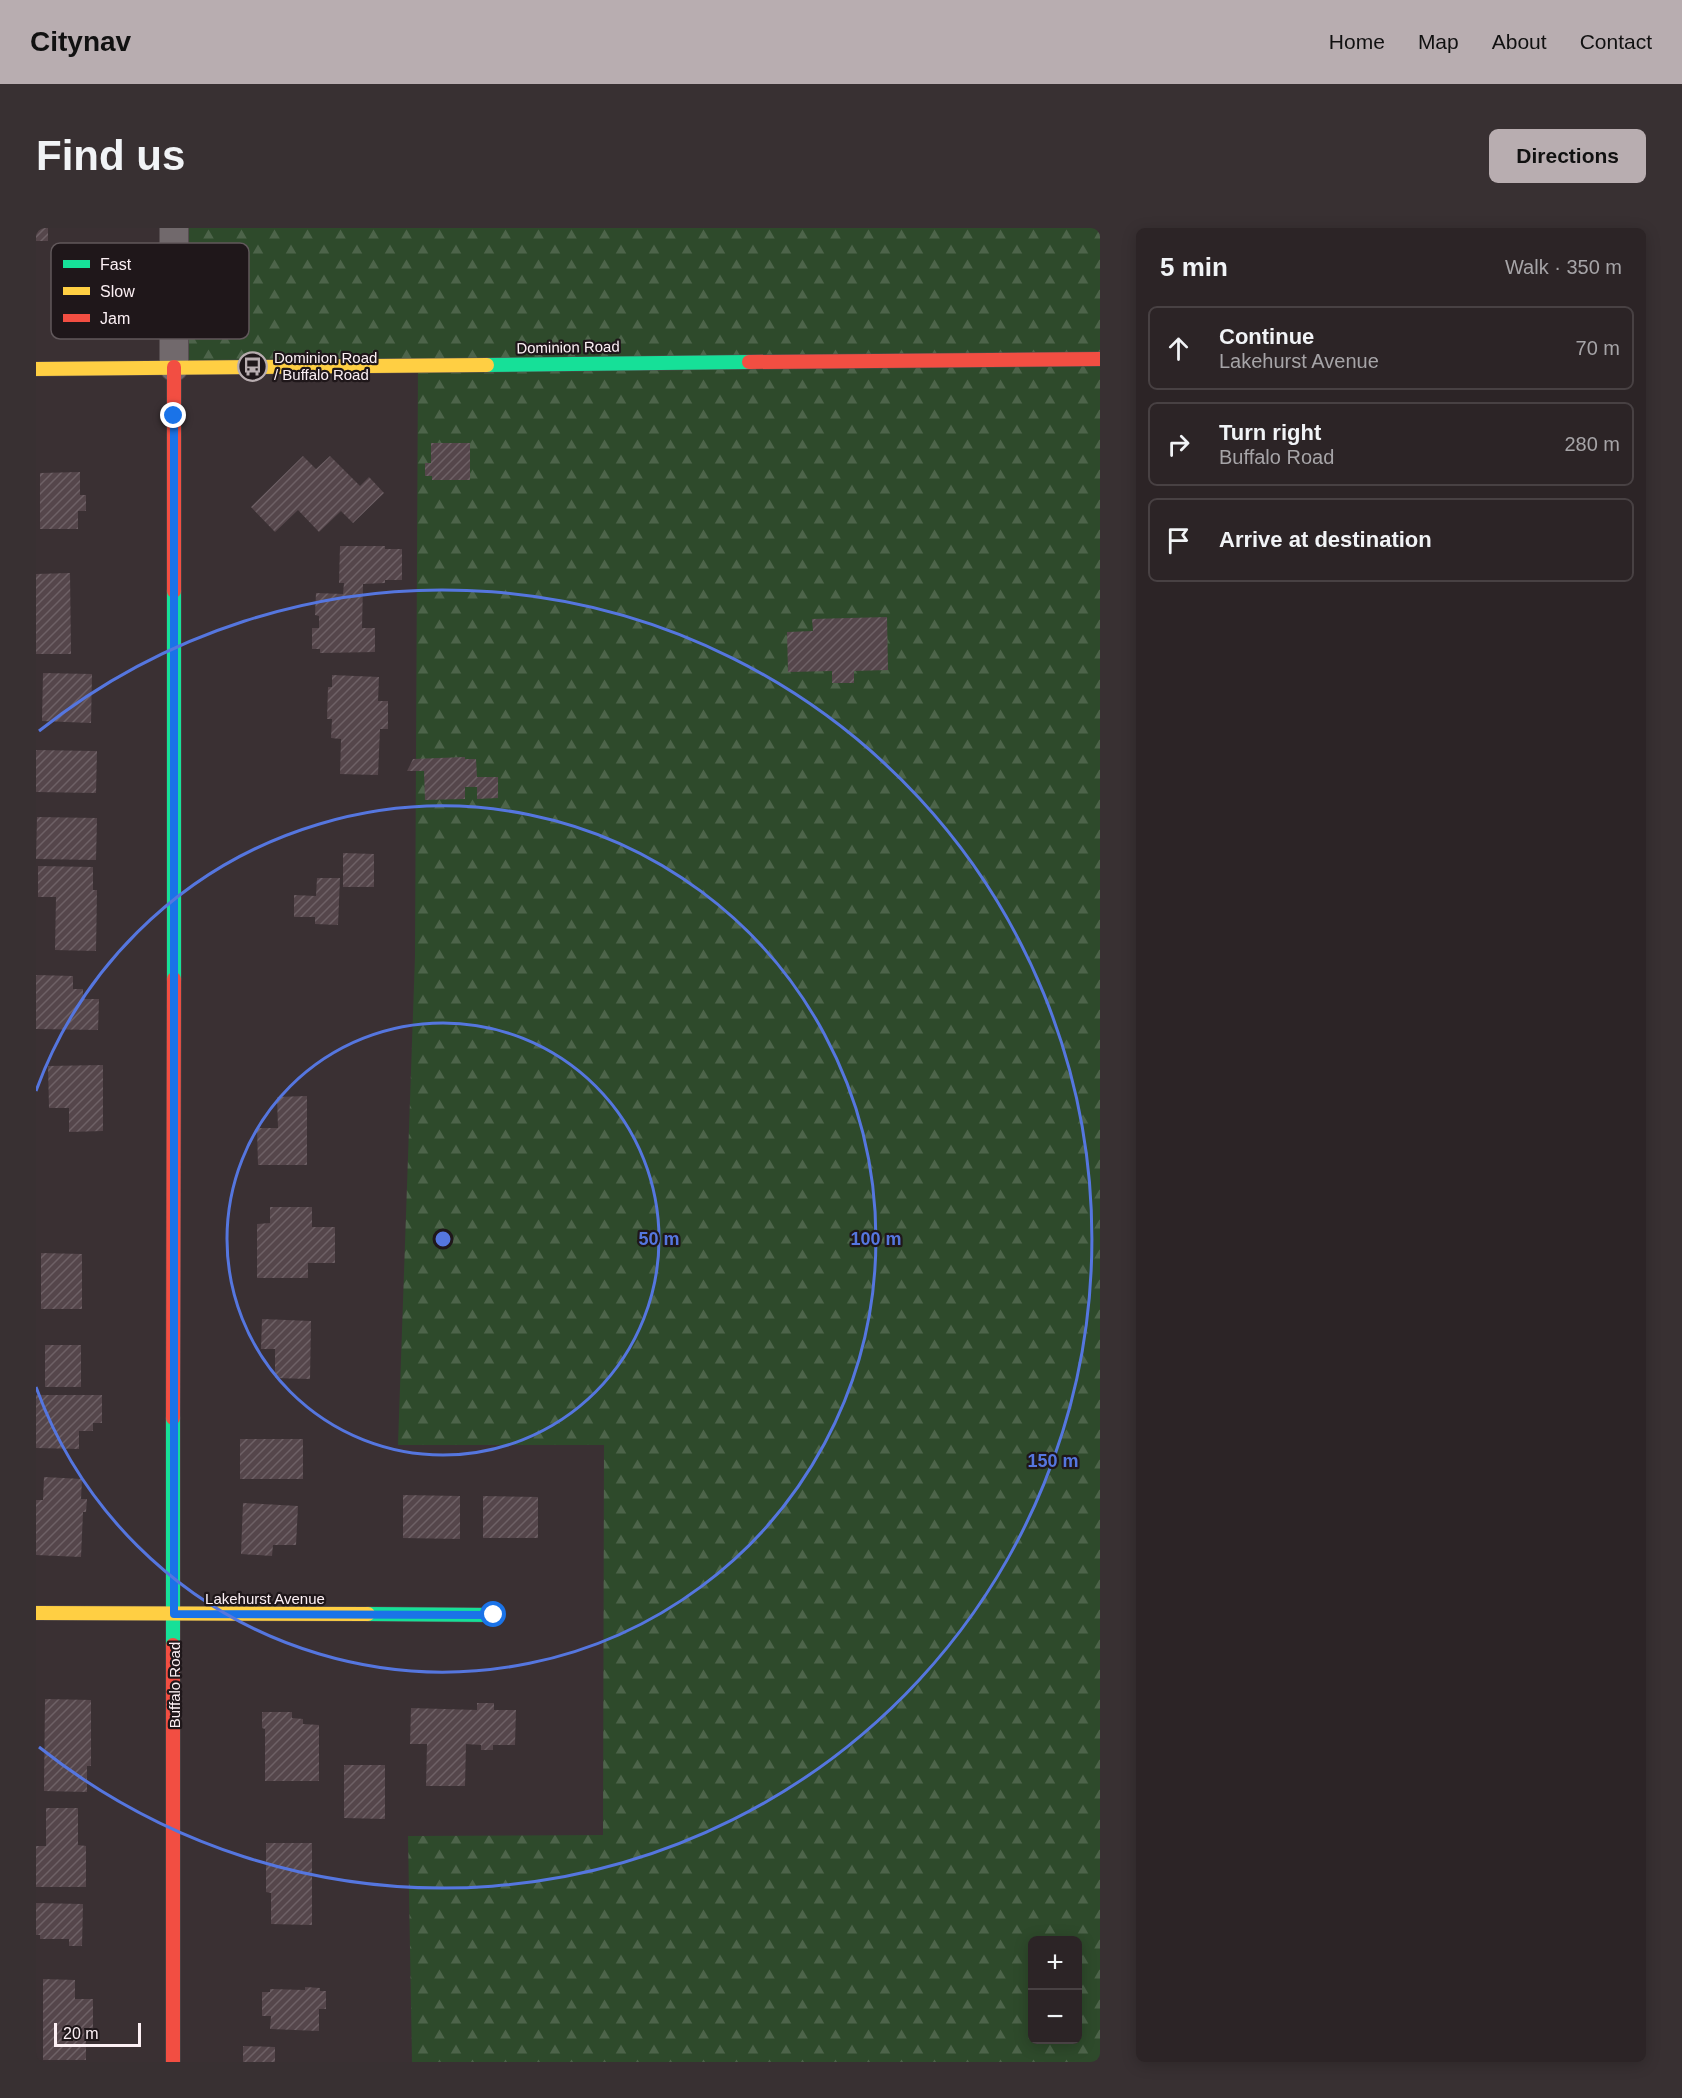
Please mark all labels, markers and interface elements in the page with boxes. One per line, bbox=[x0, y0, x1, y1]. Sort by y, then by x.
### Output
text: Citynav bbox=[30, 26, 131, 57]
text: Home bbox=[1329, 30, 1385, 53]
text: Map bbox=[1418, 30, 1459, 53]
text: About bbox=[1492, 30, 1547, 53]
text: Contact bbox=[1580, 30, 1652, 53]
button: Directions bbox=[1489, 129, 1646, 183]
text: Find us bbox=[36, 132, 185, 179]
legend bbox=[51, 243, 249, 339]
text: 5 min bbox=[1160, 252, 1228, 282]
text: Fast bbox=[100, 256, 132, 273]
text: Walk · 350 m bbox=[1505, 256, 1622, 278]
text: Slow bbox=[100, 283, 135, 300]
text: Jam bbox=[100, 310, 130, 327]
text: Continue bbox=[1219, 324, 1314, 349]
icon: ahead bbox=[1162, 332, 1195, 365]
text: 70 m bbox=[1576, 337, 1620, 359]
street label: Dominion Road bbox=[516, 338, 620, 356]
place label: Dominion Road / Buffalo Road bbox=[274, 349, 377, 383]
bus stop icon: Dominion Road / Buffalo Road bbox=[237, 350, 269, 382]
text: Lakehurst Avenue bbox=[1219, 350, 1379, 372]
route end bbox=[160, 402, 186, 428]
text: Turn right bbox=[1219, 420, 1321, 445]
icon: right bbox=[1162, 428, 1195, 461]
text: 280 m bbox=[1564, 433, 1620, 455]
text: Buffalo Road bbox=[1219, 446, 1334, 468]
icon: arrive bbox=[1162, 524, 1195, 557]
text: Arrive at destination bbox=[1219, 527, 1432, 552]
centre of rings bbox=[433, 1229, 453, 1249]
text: 50 m bbox=[638, 1229, 680, 1249]
text: 100 m bbox=[850, 1229, 902, 1249]
text: 150 m bbox=[1027, 1451, 1079, 1471]
street label: Lakehurst Avenue bbox=[205, 1590, 325, 1607]
route start bbox=[480, 1601, 506, 1627]
street label: Buffalo Road bbox=[166, 1642, 183, 1728]
map controls bbox=[1028, 1936, 1082, 2044]
button: + bbox=[1028, 1936, 1082, 1990]
button: − bbox=[1028, 1990, 1082, 2044]
scale bar bbox=[54, 2020, 141, 2048]
text: 20 m bbox=[63, 2025, 99, 2042]

